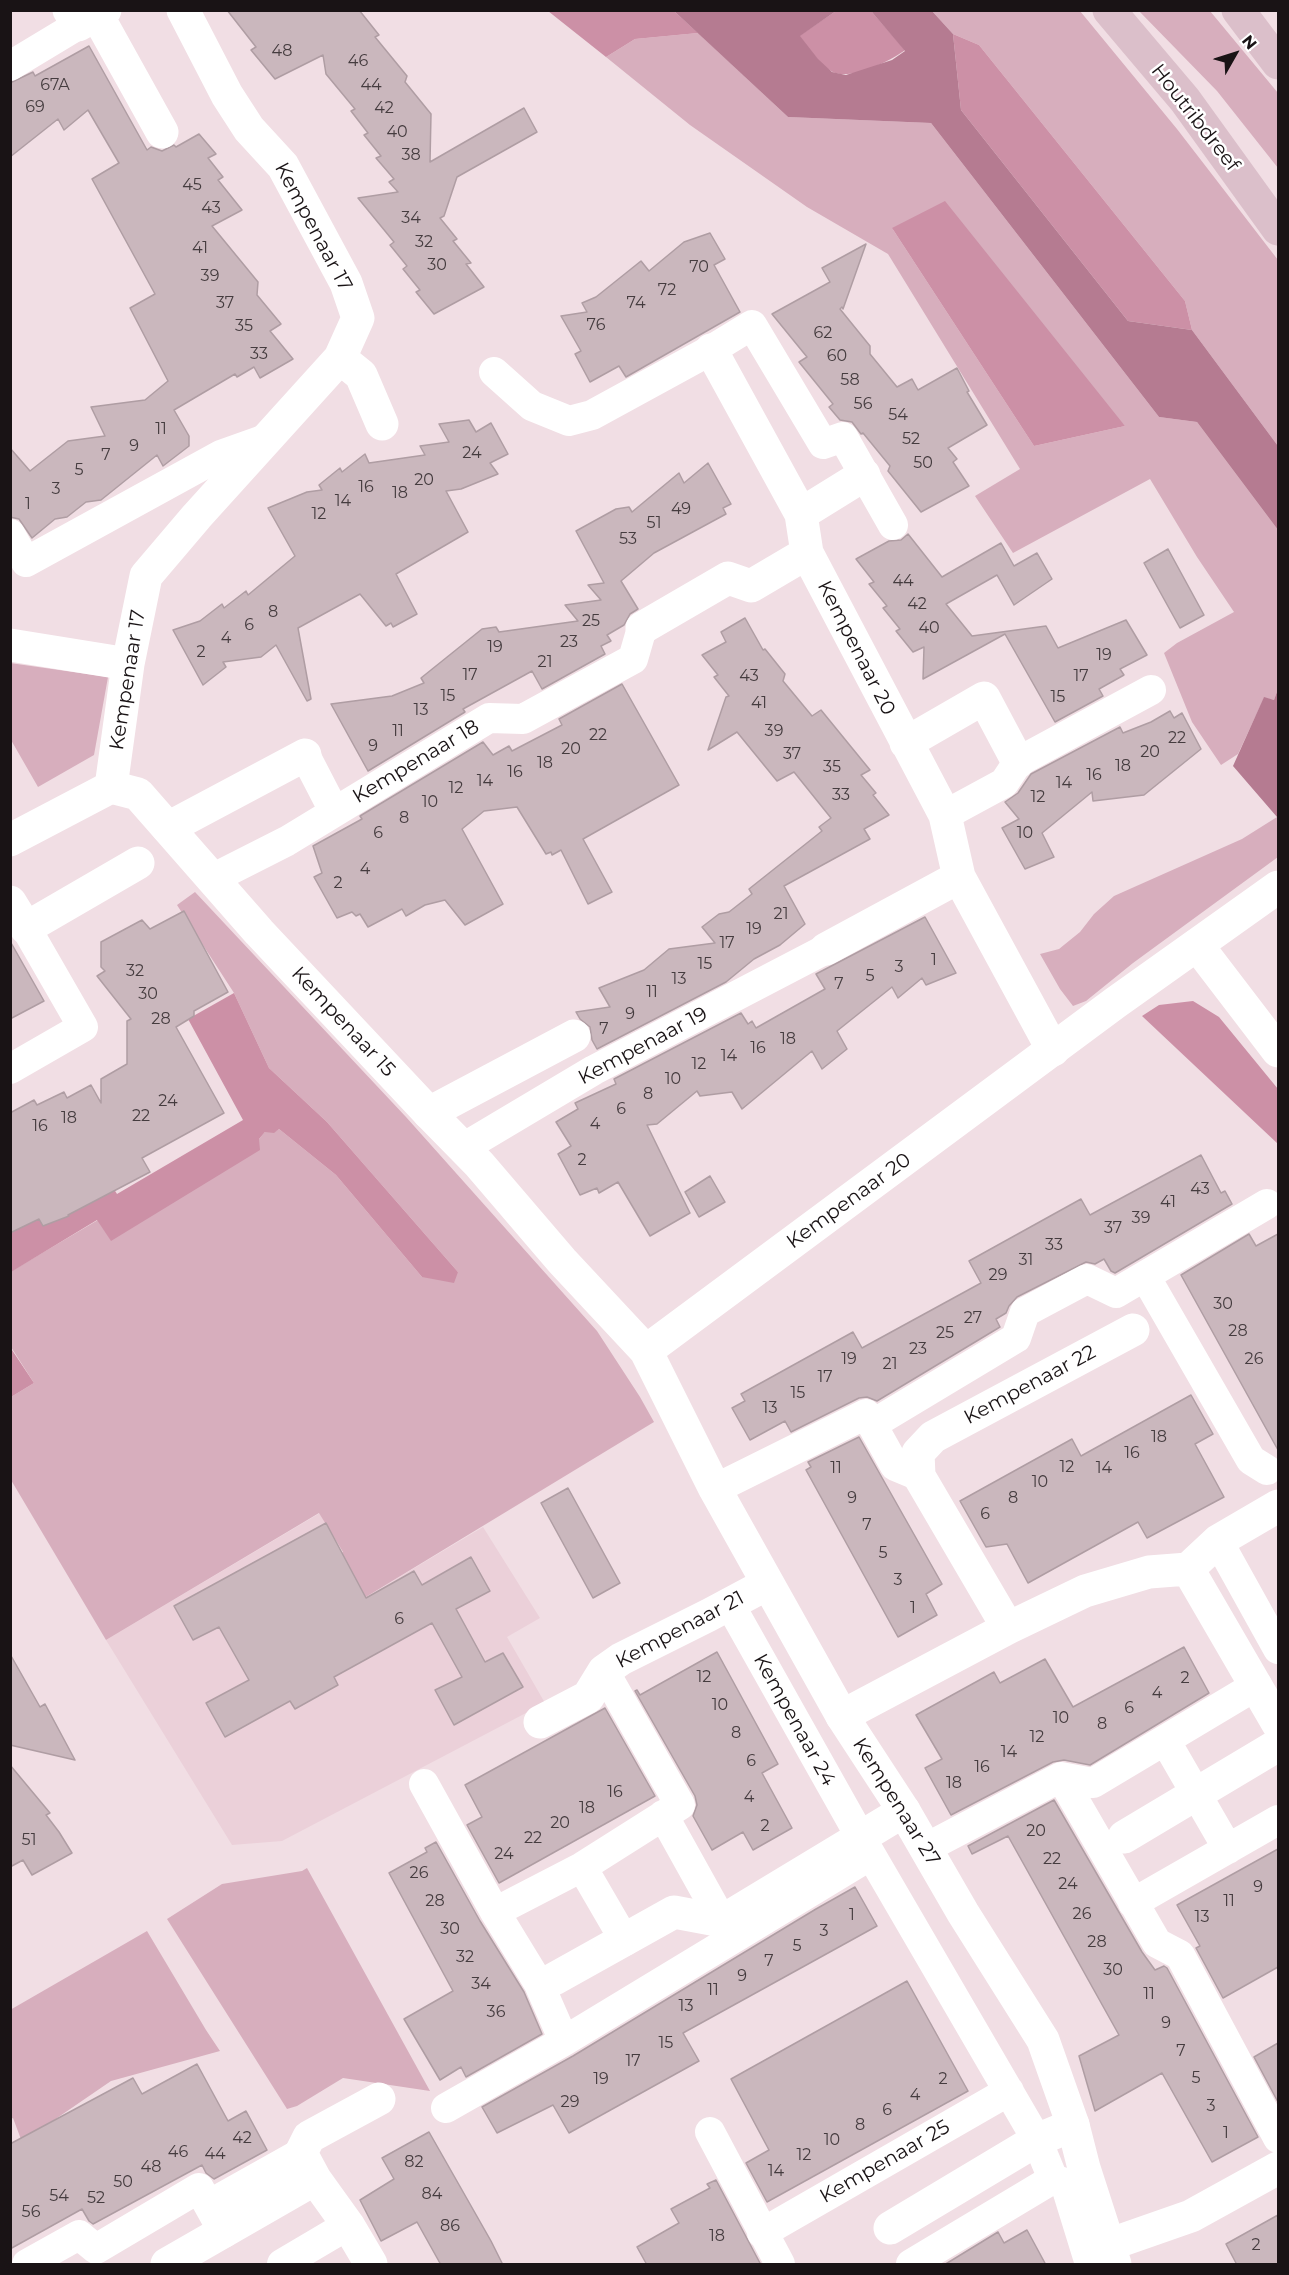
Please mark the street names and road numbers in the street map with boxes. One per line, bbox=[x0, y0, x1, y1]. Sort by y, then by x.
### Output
street label: Houtribdreef bbox=[1146, 60, 1244, 176]
street label: Kempenaar 17 bbox=[269, 159, 357, 295]
street label: Kempenaar 20 bbox=[812, 577, 900, 719]
street label: Kempenaar 17 bbox=[105, 608, 151, 752]
street label: Kempenaar 18 bbox=[349, 715, 483, 809]
street label: Kempenaar 15 bbox=[286, 962, 400, 1082]
street label: Kempenaar 19 bbox=[574, 1002, 712, 1090]
street label: Kempenaar 20 bbox=[782, 1148, 916, 1254]
street label: Kempenaar 22 bbox=[960, 1340, 1100, 1430]
street label: Kempenaar 21 bbox=[612, 1586, 748, 1674]
street label: Kempenaar 24 bbox=[748, 1650, 840, 1790]
street label: Kempenaar 27 bbox=[847, 1734, 945, 1870]
street label: Kempenaar 25 bbox=[816, 2115, 954, 2209]

